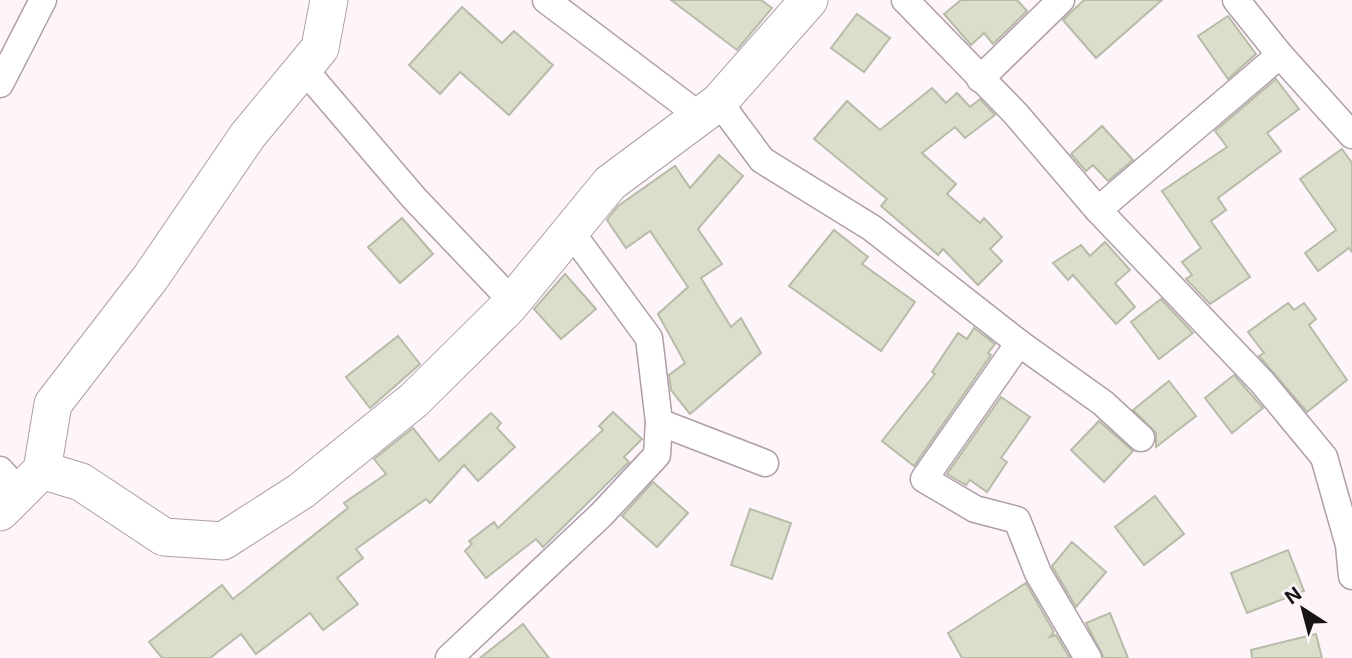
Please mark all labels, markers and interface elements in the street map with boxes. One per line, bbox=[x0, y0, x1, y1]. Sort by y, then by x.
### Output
north arrow bbox=[1268, 574, 1338, 644]
text: N bbox=[1281, 582, 1306, 609]

